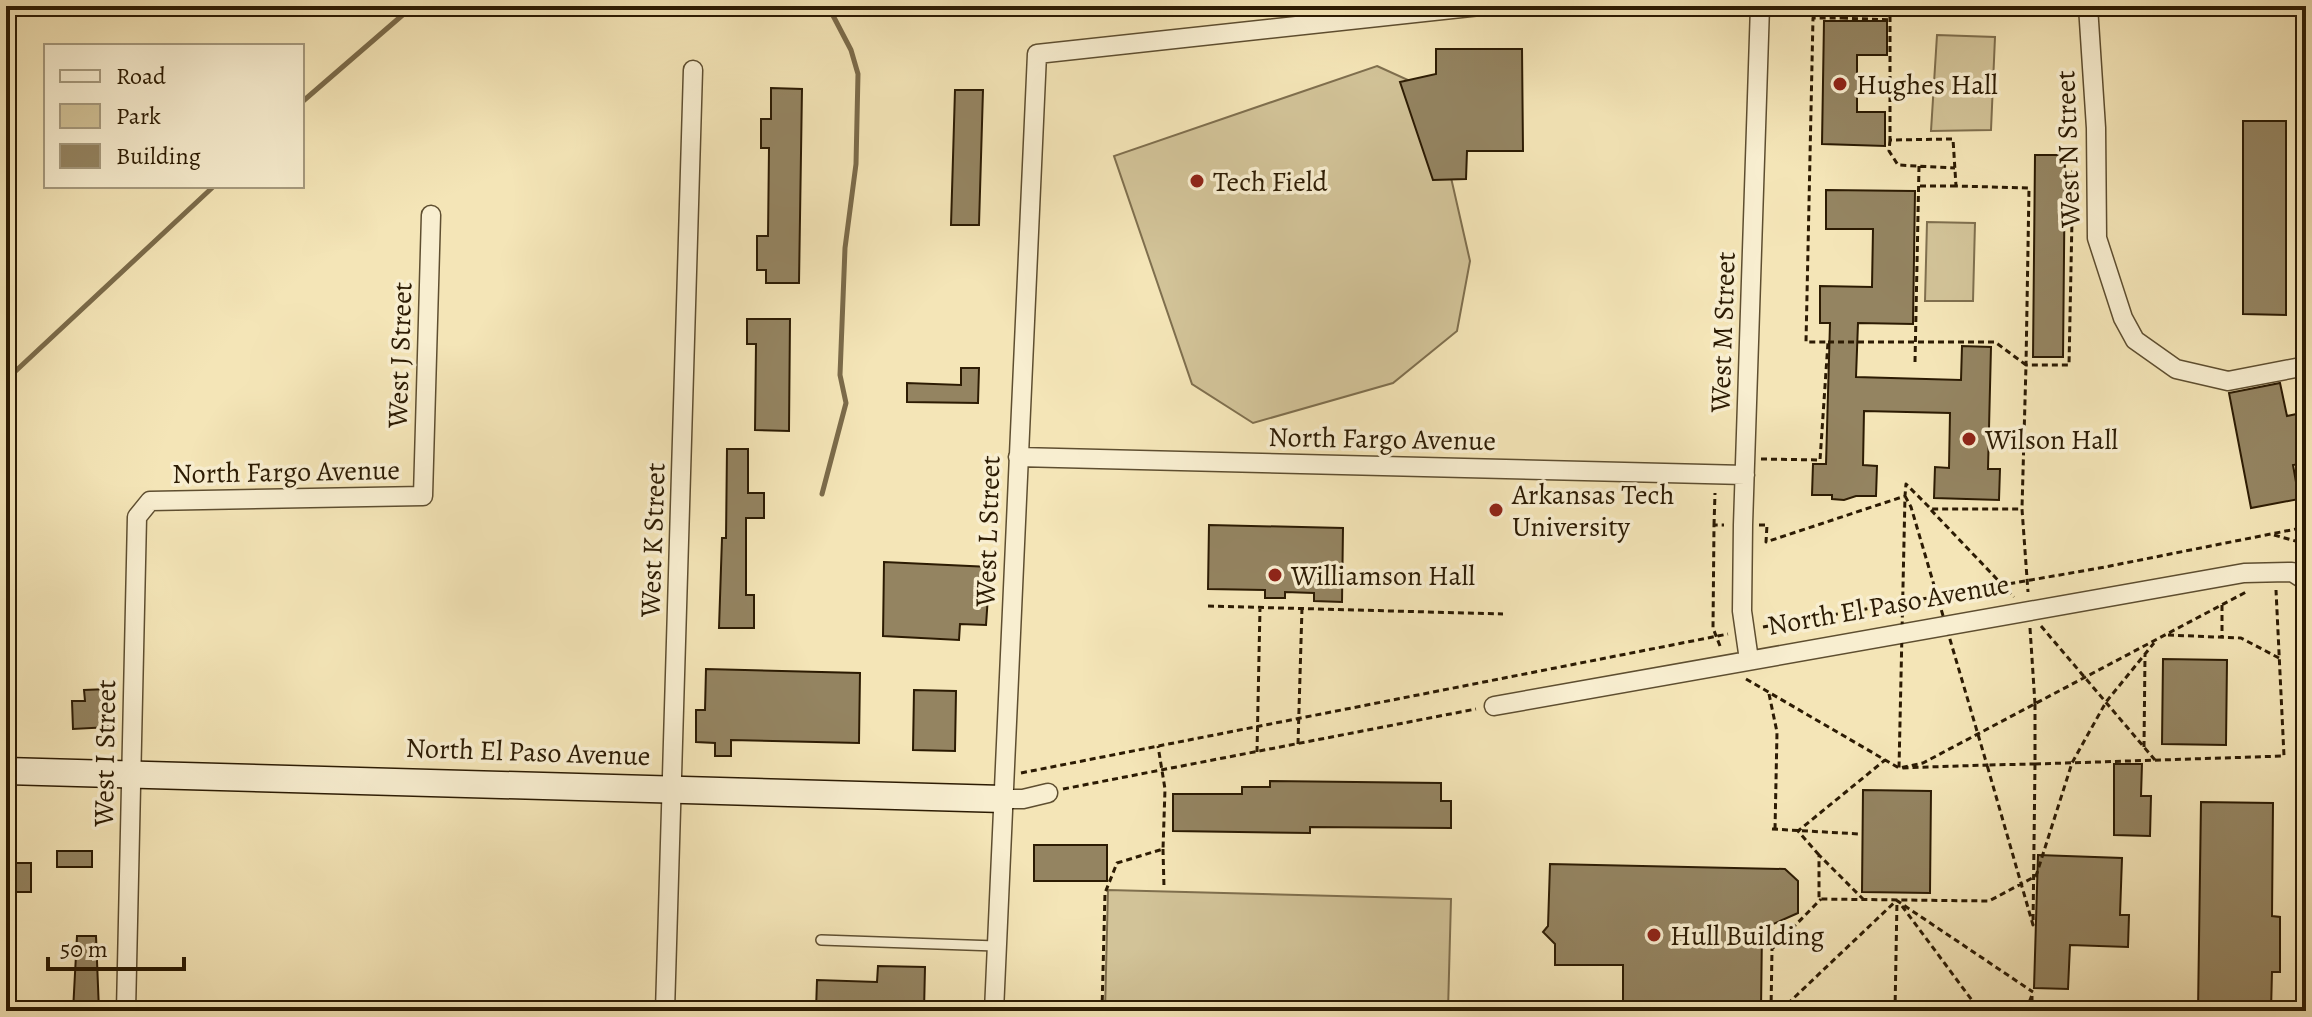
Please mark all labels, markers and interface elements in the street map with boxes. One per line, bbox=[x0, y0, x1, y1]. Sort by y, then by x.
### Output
legend bbox=[44, 44, 304, 188]
text: Road bbox=[116, 60, 166, 92]
place label: Hughes Hall bbox=[1856, 66, 1998, 104]
street label: West N Street bbox=[2046, 70, 2090, 229]
marker: Hughes Hall bbox=[1831, 75, 1849, 93]
text: Park bbox=[116, 100, 161, 132]
text: Building bbox=[116, 140, 201, 172]
place label: Tech Field bbox=[1213, 163, 1329, 201]
marker: Tech Field bbox=[1188, 172, 1206, 190]
street label: West M Street bbox=[1701, 251, 1745, 414]
street label: West J Street bbox=[378, 281, 422, 430]
street label: North Fargo Avenue bbox=[1268, 418, 1496, 460]
place label: Wilson Hall bbox=[1984, 421, 2118, 459]
marker: Wilson Hall bbox=[1960, 430, 1978, 448]
street label: North Fargo Avenue bbox=[172, 451, 400, 493]
street label: West L Street bbox=[966, 455, 1010, 608]
street label: West K Street bbox=[631, 462, 675, 619]
place label: Arkansas Tech University bbox=[1511, 476, 1674, 546]
marker: Arkansas Tech University bbox=[1487, 501, 1505, 519]
place label: Williamson Hall bbox=[1290, 557, 1475, 595]
street label: North El Paso Avenue bbox=[1764, 565, 2012, 645]
marker: Williamson Hall bbox=[1266, 566, 1284, 584]
street label: West I Street bbox=[85, 679, 125, 828]
street label: North El Paso Avenue bbox=[405, 729, 651, 775]
place label: Hull Building bbox=[1670, 917, 1824, 955]
scale bar bbox=[48, 921, 184, 971]
marker: Hull Building bbox=[1645, 926, 1663, 944]
text: 50 m bbox=[60, 933, 108, 965]

